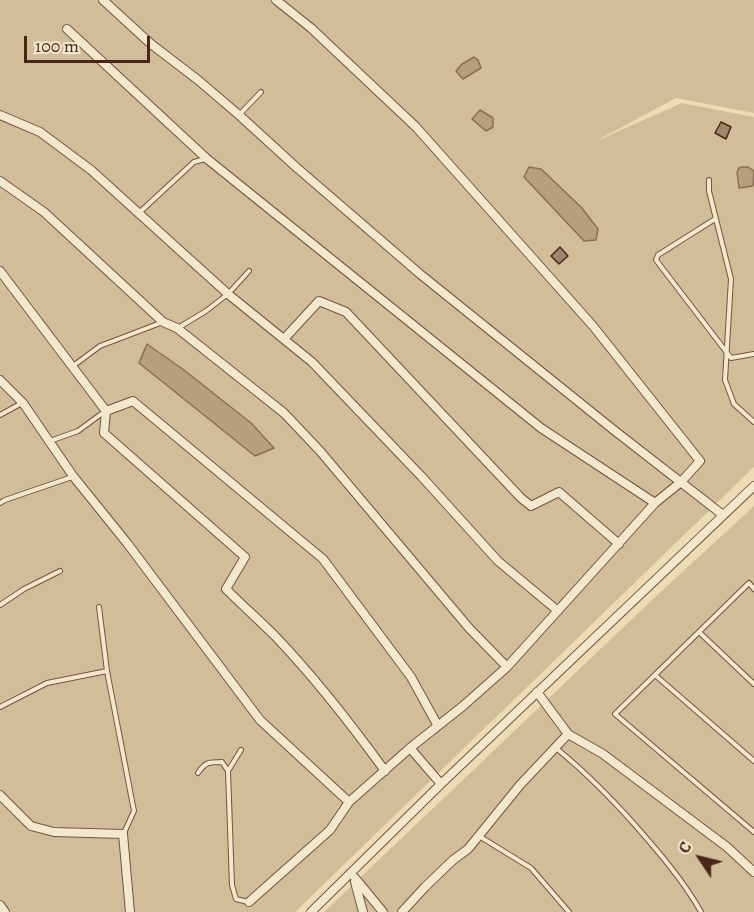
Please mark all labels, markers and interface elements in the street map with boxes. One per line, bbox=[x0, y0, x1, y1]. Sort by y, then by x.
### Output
scale bar bbox=[27, 24, 153, 62]
text: 100 m bbox=[35, 34, 79, 58]
north arrow bbox=[670, 828, 730, 888]
text: С bbox=[673, 837, 697, 858]

